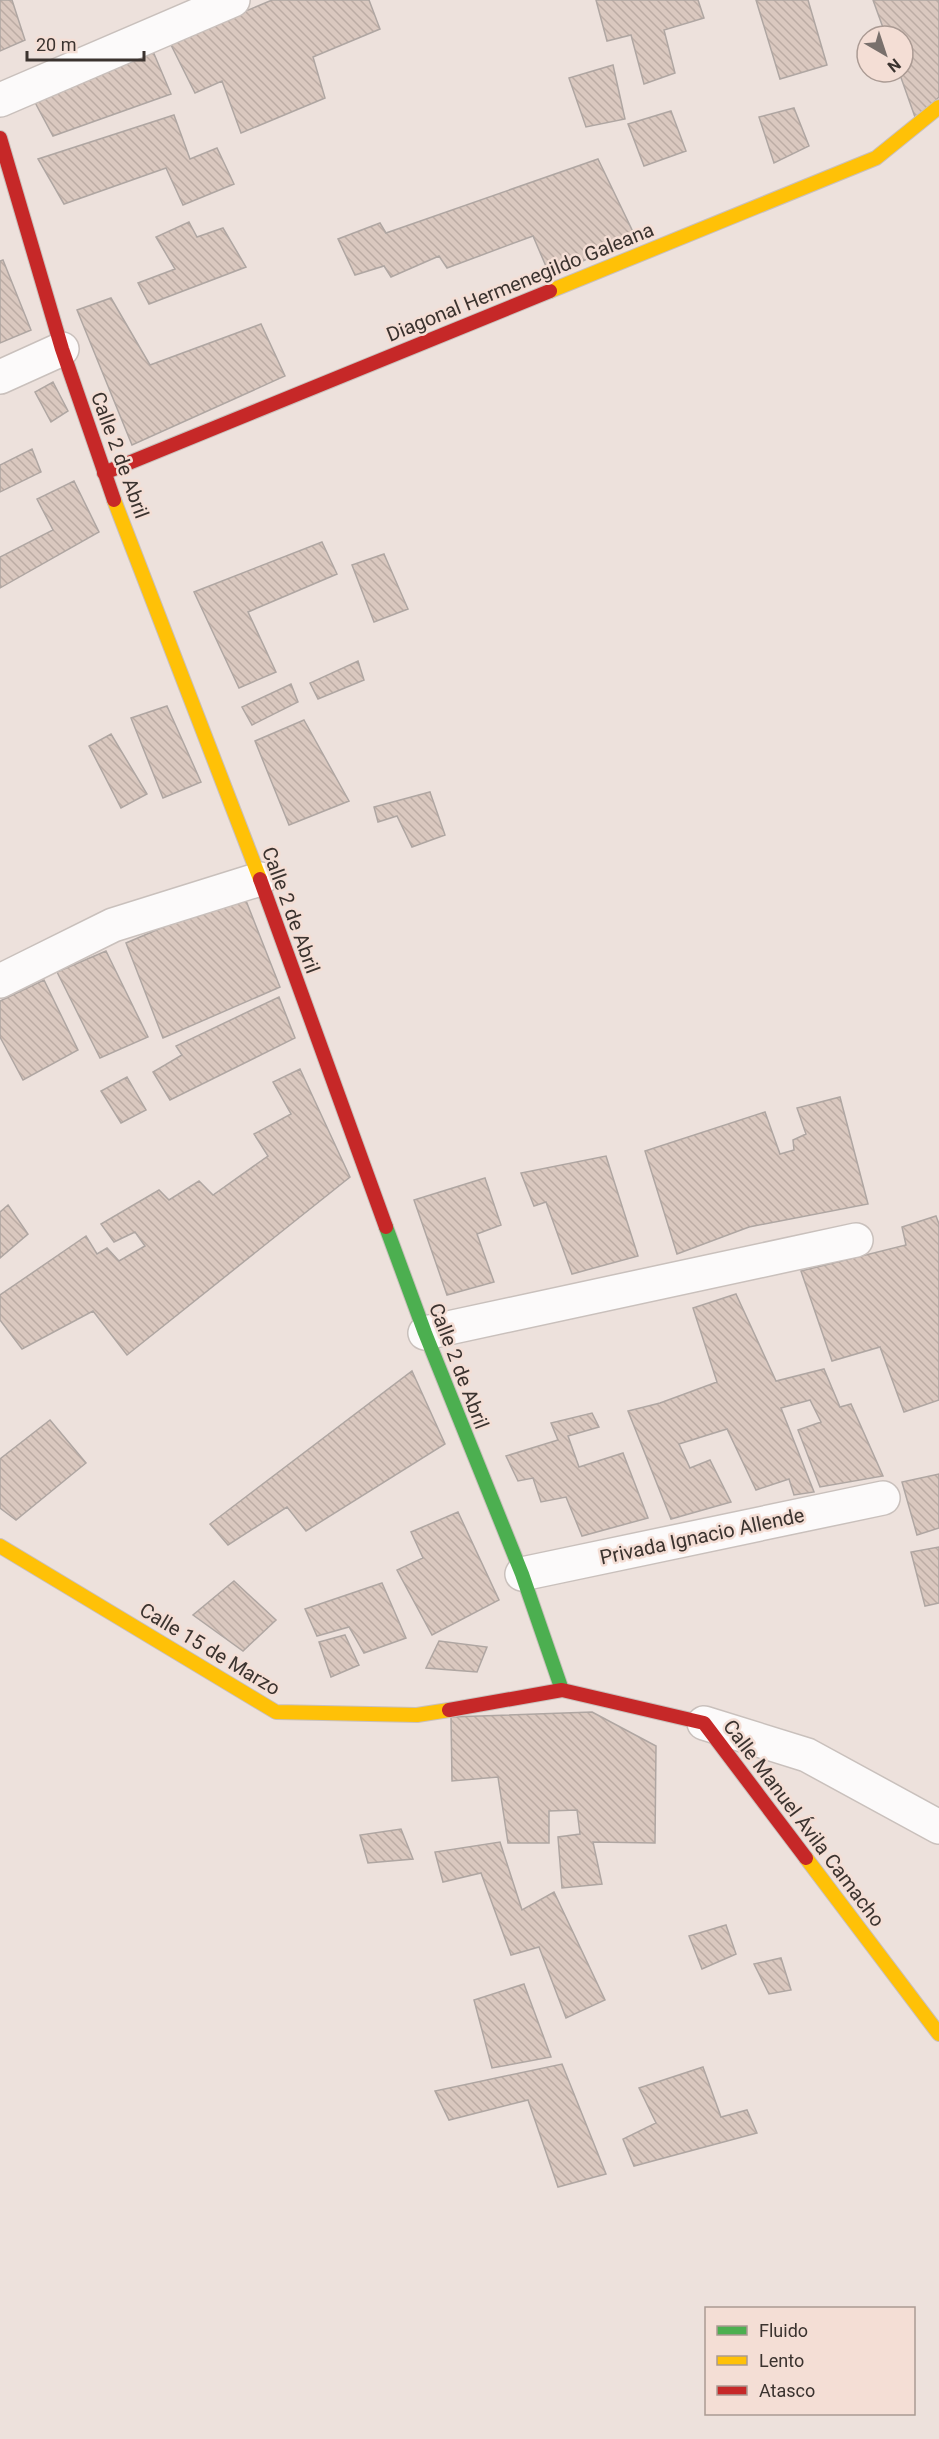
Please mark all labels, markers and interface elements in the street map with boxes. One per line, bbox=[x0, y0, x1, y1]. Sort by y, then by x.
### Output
scale bar bbox=[27, 24, 144, 62]
north arrow bbox=[855, 24, 915, 84]
text: 20 m bbox=[36, 34, 76, 55]
text: N bbox=[884, 54, 904, 76]
street label: Diagonal Hermenegildo Galeana bbox=[383, 217, 657, 347]
street label: Calle 2 de Abril bbox=[86, 388, 154, 522]
street label: Calle 2 de Abril bbox=[257, 843, 325, 977]
street label: Calle 2 de Abril bbox=[424, 1300, 494, 1432]
street label: Privada Ignacio Allende bbox=[598, 1503, 806, 1569]
street label: Calle 15 de Marzo bbox=[135, 1598, 285, 1700]
street label: Calle Manuel Ávila Camacho bbox=[718, 1715, 890, 1931]
legend bbox=[705, 2307, 915, 2415]
text: Fluido bbox=[759, 2320, 808, 2341]
text: Lento bbox=[759, 2350, 804, 2371]
text: Atasco bbox=[759, 2380, 815, 2401]

